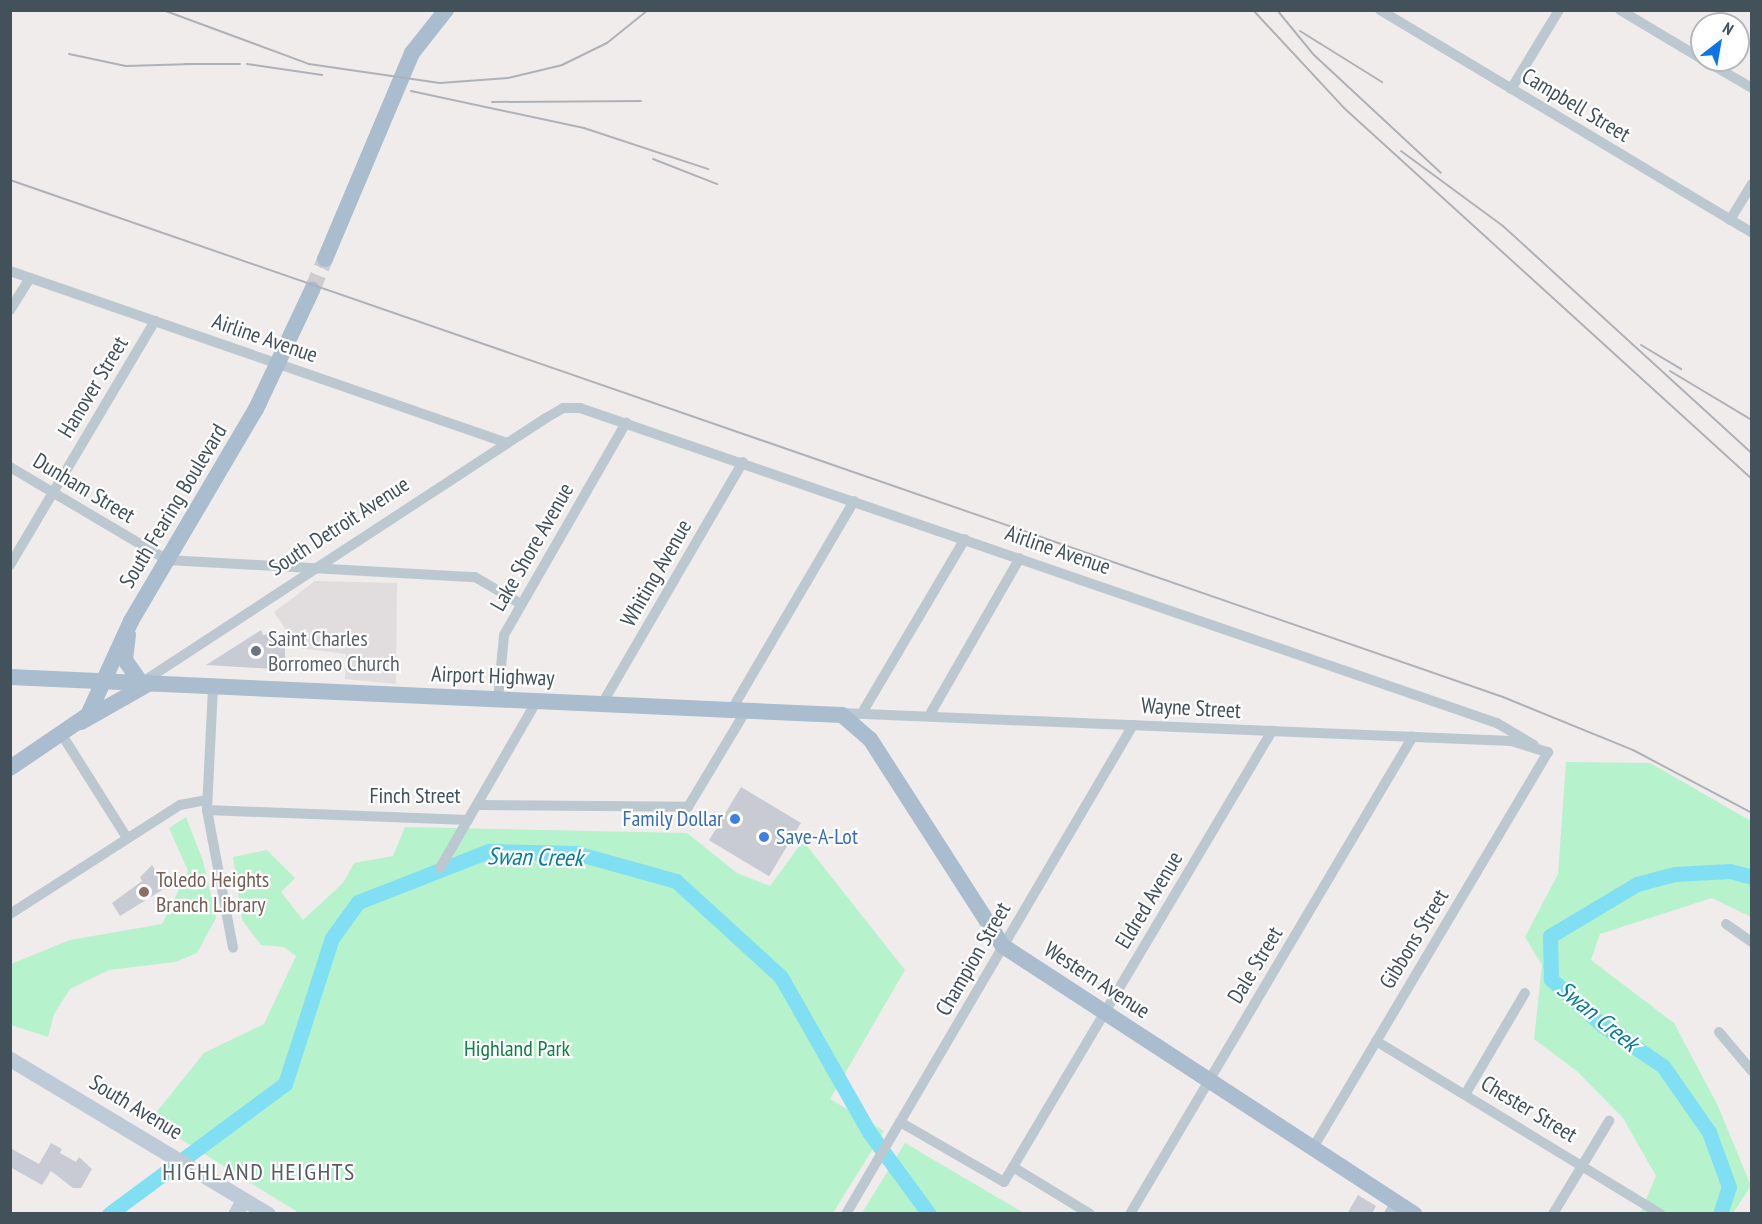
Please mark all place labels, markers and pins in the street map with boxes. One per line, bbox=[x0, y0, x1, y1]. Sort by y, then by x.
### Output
place label: Saint Charles Borromeo Church bbox=[268, 625, 400, 676]
marker: Saint Charles Borromeo Church bbox=[249, 644, 263, 658]
place label: Family Dollar bbox=[622, 806, 723, 832]
marker: Family Dollar bbox=[728, 812, 742, 826]
place label: Save-A-Lot bbox=[776, 824, 858, 850]
marker: Save-A-Lot bbox=[757, 830, 771, 844]
place label: Toledo Heights Branch Library bbox=[156, 866, 269, 918]
marker: Toledo Heights Branch Library bbox=[137, 885, 151, 899]

